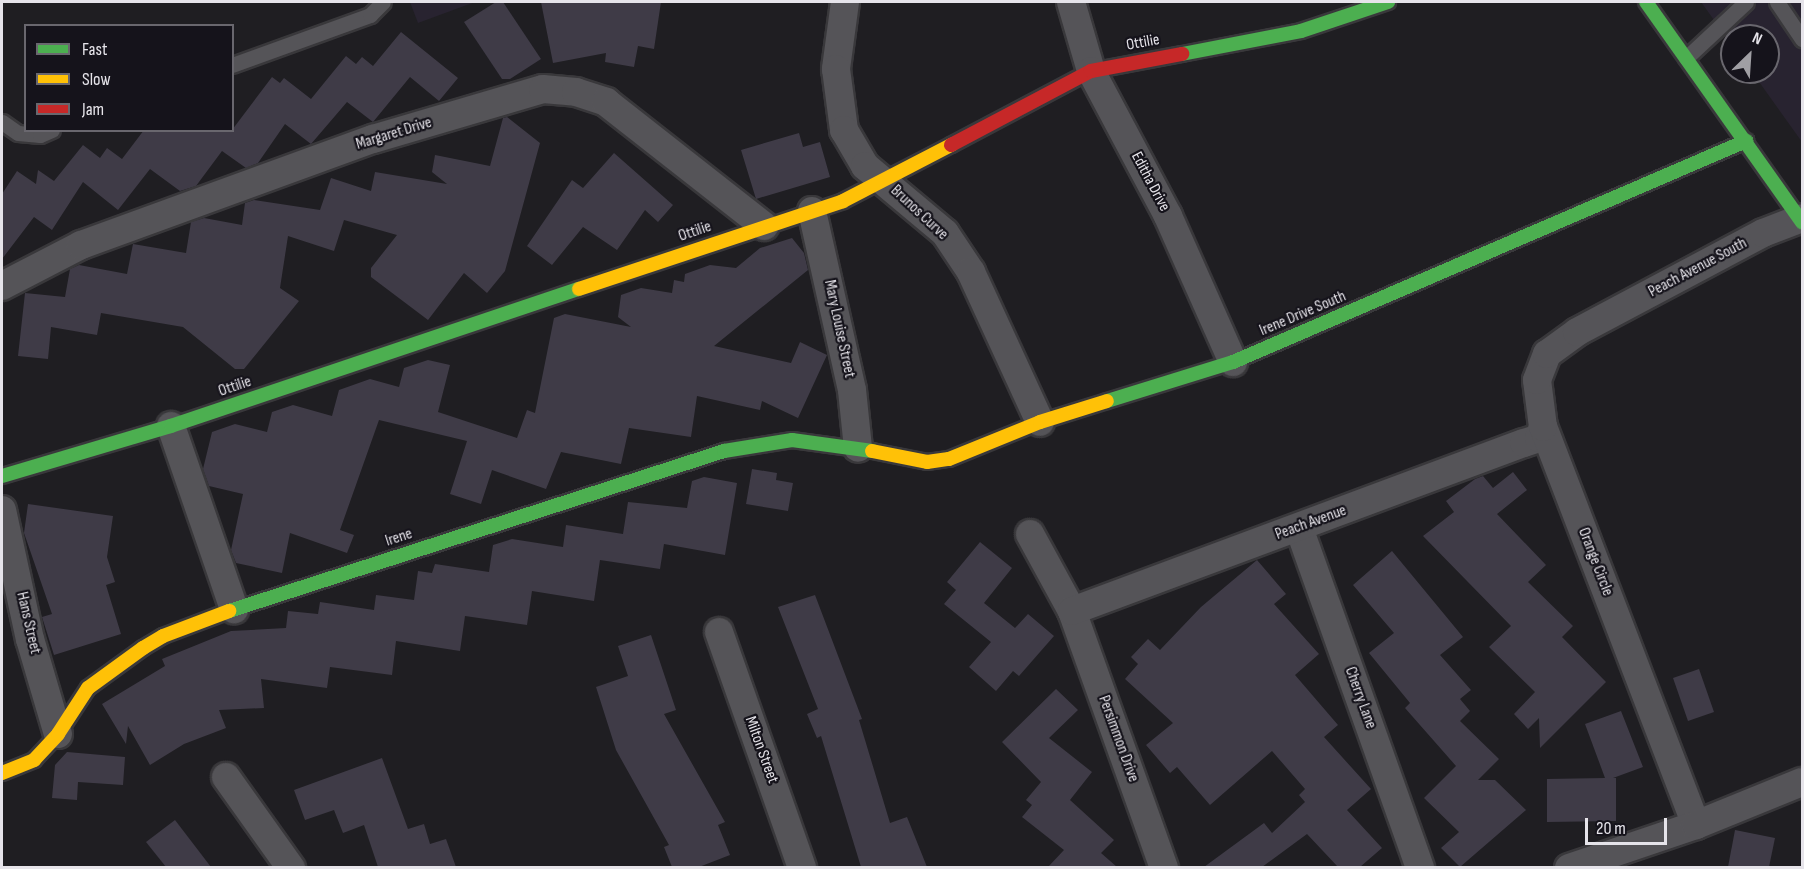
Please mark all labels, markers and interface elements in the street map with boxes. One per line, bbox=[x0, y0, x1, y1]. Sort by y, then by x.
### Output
legend bbox=[24, 24, 234, 132]
north arrow bbox=[1720, 24, 1780, 84]
text: N bbox=[1749, 29, 1765, 49]
street label: Ottilie bbox=[1125, 31, 1161, 55]
text: Fast bbox=[82, 39, 107, 60]
text: Slow bbox=[82, 69, 111, 90]
text: Jam bbox=[82, 99, 104, 120]
street label: Margaret Drive bbox=[354, 113, 434, 155]
street label: Editha Drive bbox=[1126, 149, 1174, 215]
street label: Brunos Curve bbox=[886, 182, 952, 244]
street label: Ottilie bbox=[676, 217, 714, 247]
street label: Peach Avenue South bbox=[1646, 234, 1750, 302]
street label: Mary Louise Street bbox=[819, 278, 859, 380]
street label: Irene Drive South bbox=[1257, 287, 1349, 341]
street label: Ottilie bbox=[216, 372, 254, 402]
street label: Peach Avenue bbox=[1273, 501, 1349, 545]
street label: Irene bbox=[383, 525, 415, 551]
street label: Orange Circle bbox=[1573, 525, 1617, 599]
street label: Hans Street bbox=[12, 590, 44, 656]
street label: Cherry Lane bbox=[1340, 664, 1380, 732]
street label: Persimmon Drive bbox=[1093, 693, 1143, 785]
street label: Milton Street bbox=[740, 714, 782, 786]
scale bar bbox=[1588, 806, 1670, 844]
text: 20 m bbox=[1596, 818, 1626, 839]

